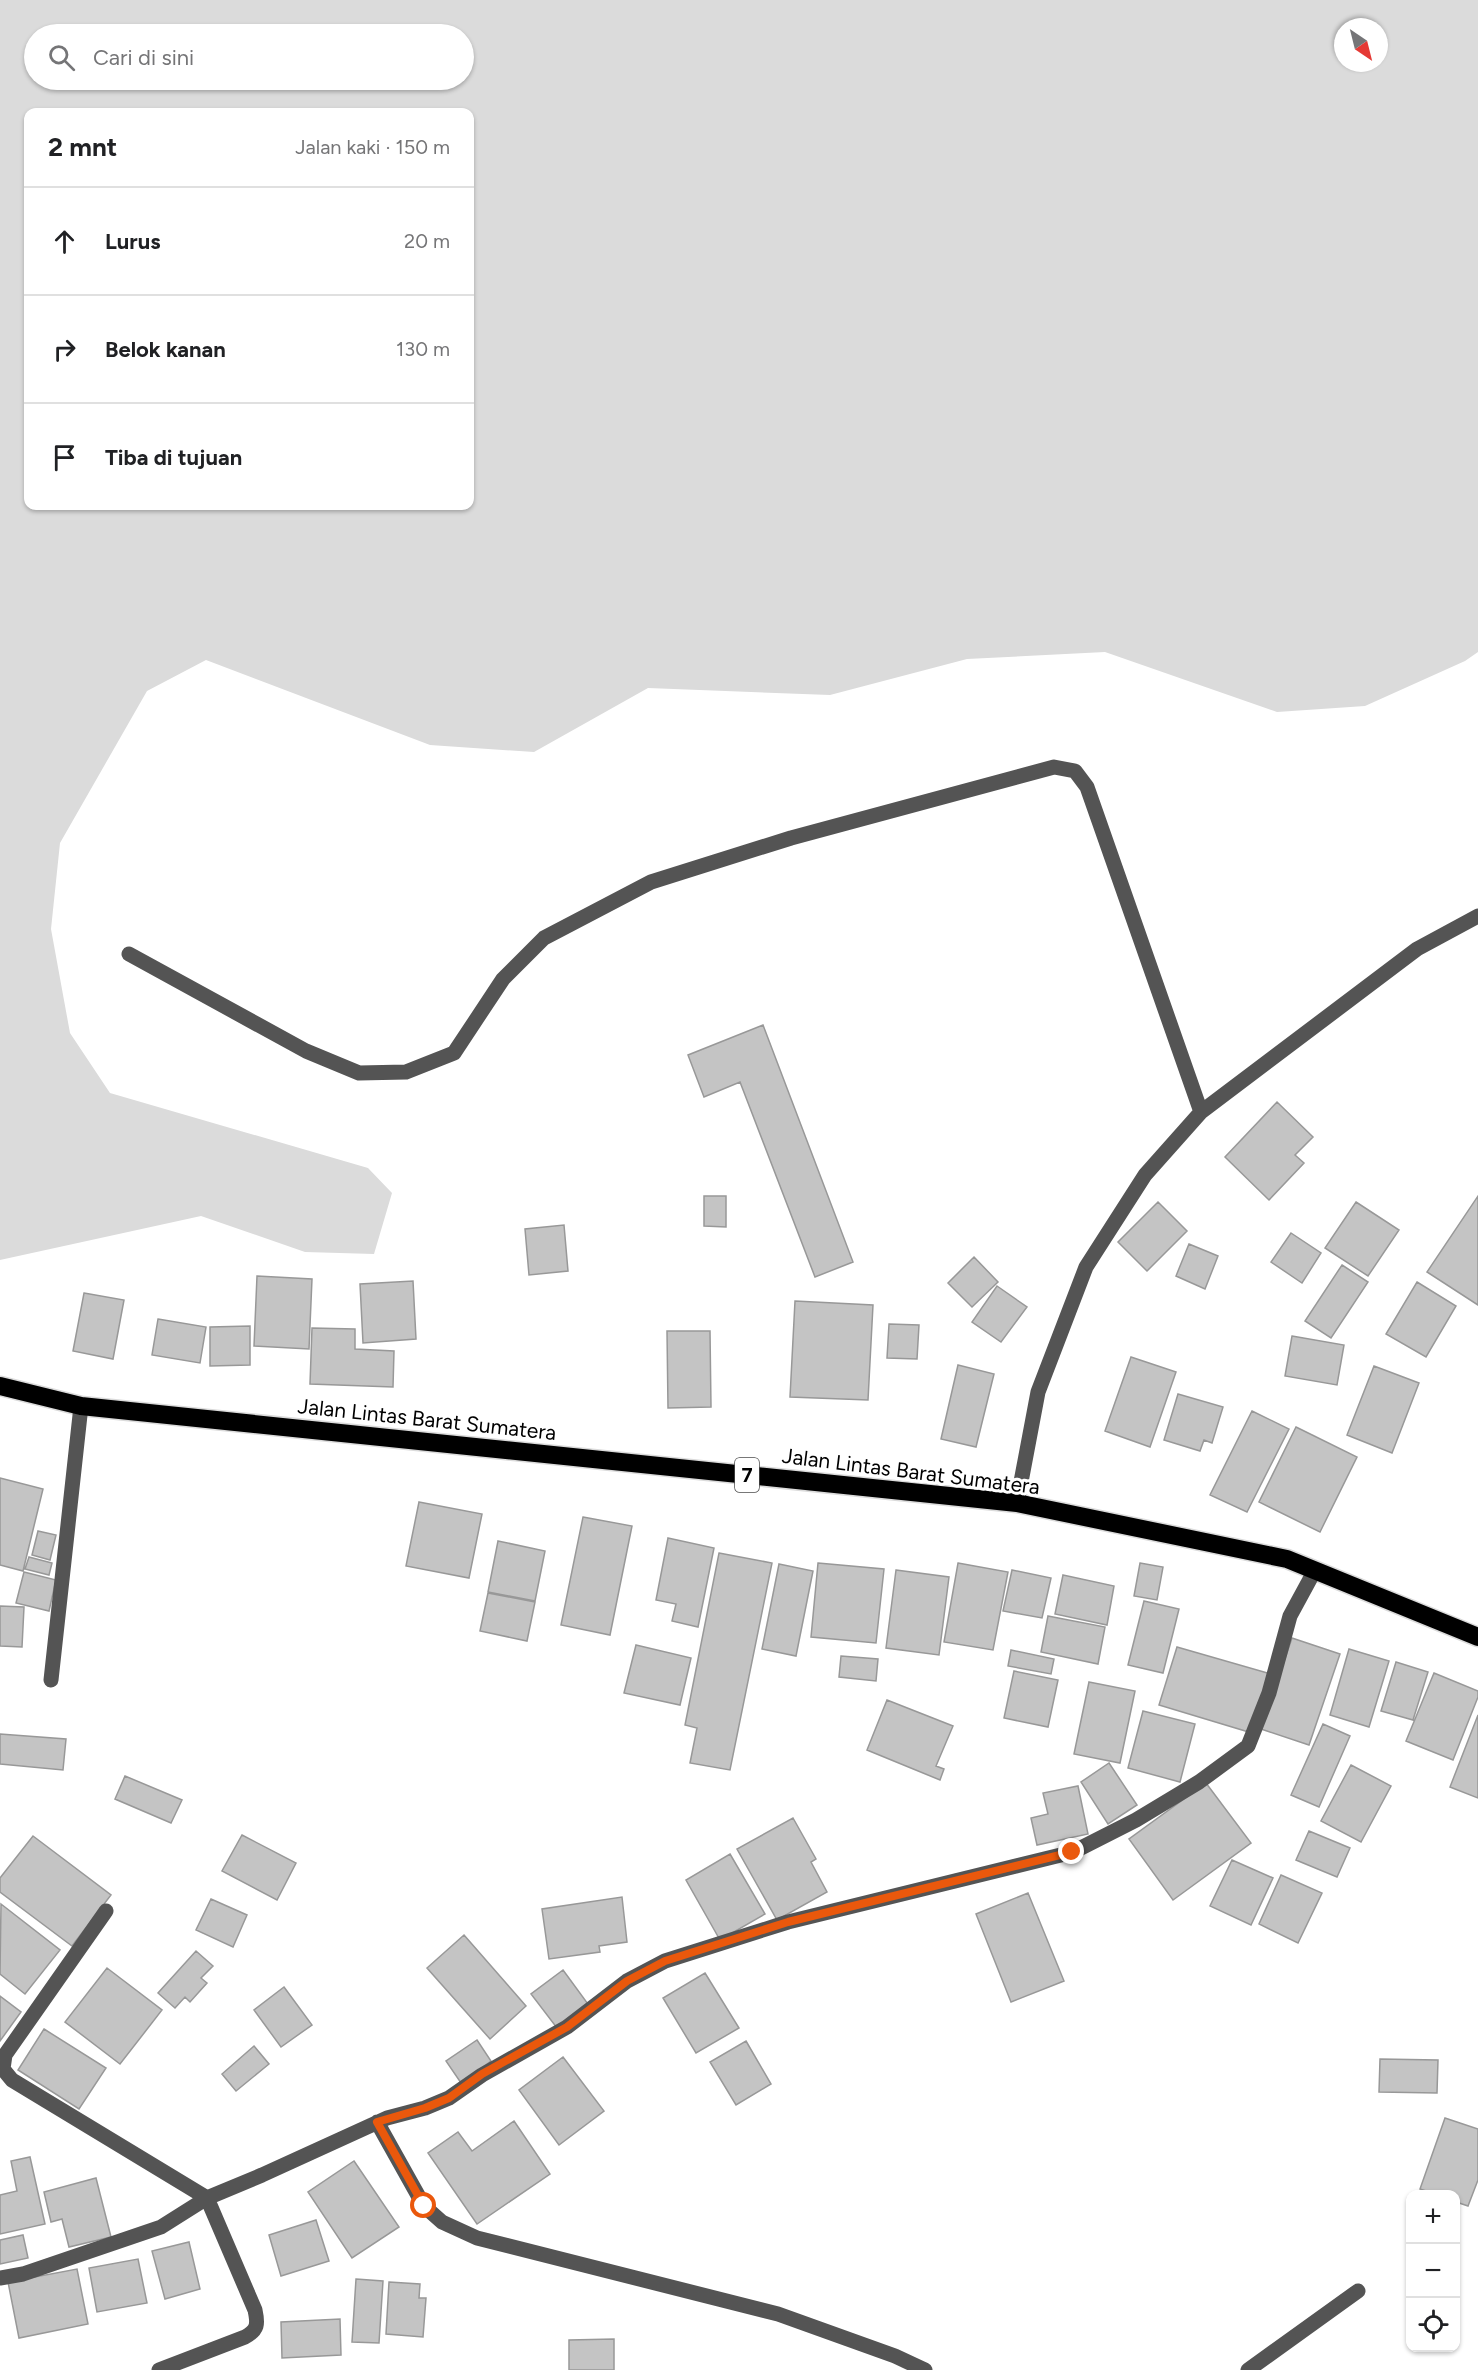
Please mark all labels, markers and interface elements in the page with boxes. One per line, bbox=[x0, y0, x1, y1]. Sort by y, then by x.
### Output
north arrow bbox=[1334, 18, 1388, 72]
search box bbox=[24, 24, 474, 90]
icon: search bbox=[45, 41, 78, 74]
text: Cari di sini bbox=[93, 44, 194, 71]
text: 2 mnt bbox=[48, 131, 117, 163]
text: Jalan kaki · 150 m bbox=[295, 135, 450, 159]
icon: ahead bbox=[48, 225, 81, 258]
text: Lurus bbox=[105, 228, 160, 255]
text: 20 m bbox=[404, 229, 450, 253]
icon: right bbox=[48, 333, 81, 366]
text: Belok kanan bbox=[105, 336, 226, 363]
text: 130 m bbox=[396, 337, 450, 361]
icon: arrive bbox=[48, 441, 81, 474]
text: Tiba di tujuan bbox=[105, 444, 242, 471]
street label: Jalan Lintas Barat Sumatera bbox=[297, 1393, 557, 1445]
street label: Jalan Lintas Barat Sumatera bbox=[781, 1443, 1041, 1499]
road number: 7 bbox=[735, 1458, 759, 1492]
route end bbox=[1058, 1838, 1084, 1864]
map controls bbox=[1406, 2190, 1460, 2352]
button: + bbox=[1406, 2190, 1460, 2244]
route start bbox=[410, 2192, 436, 2218]
button: − bbox=[1406, 2244, 1460, 2298]
button: locate bbox=[1406, 2298, 1460, 2352]

